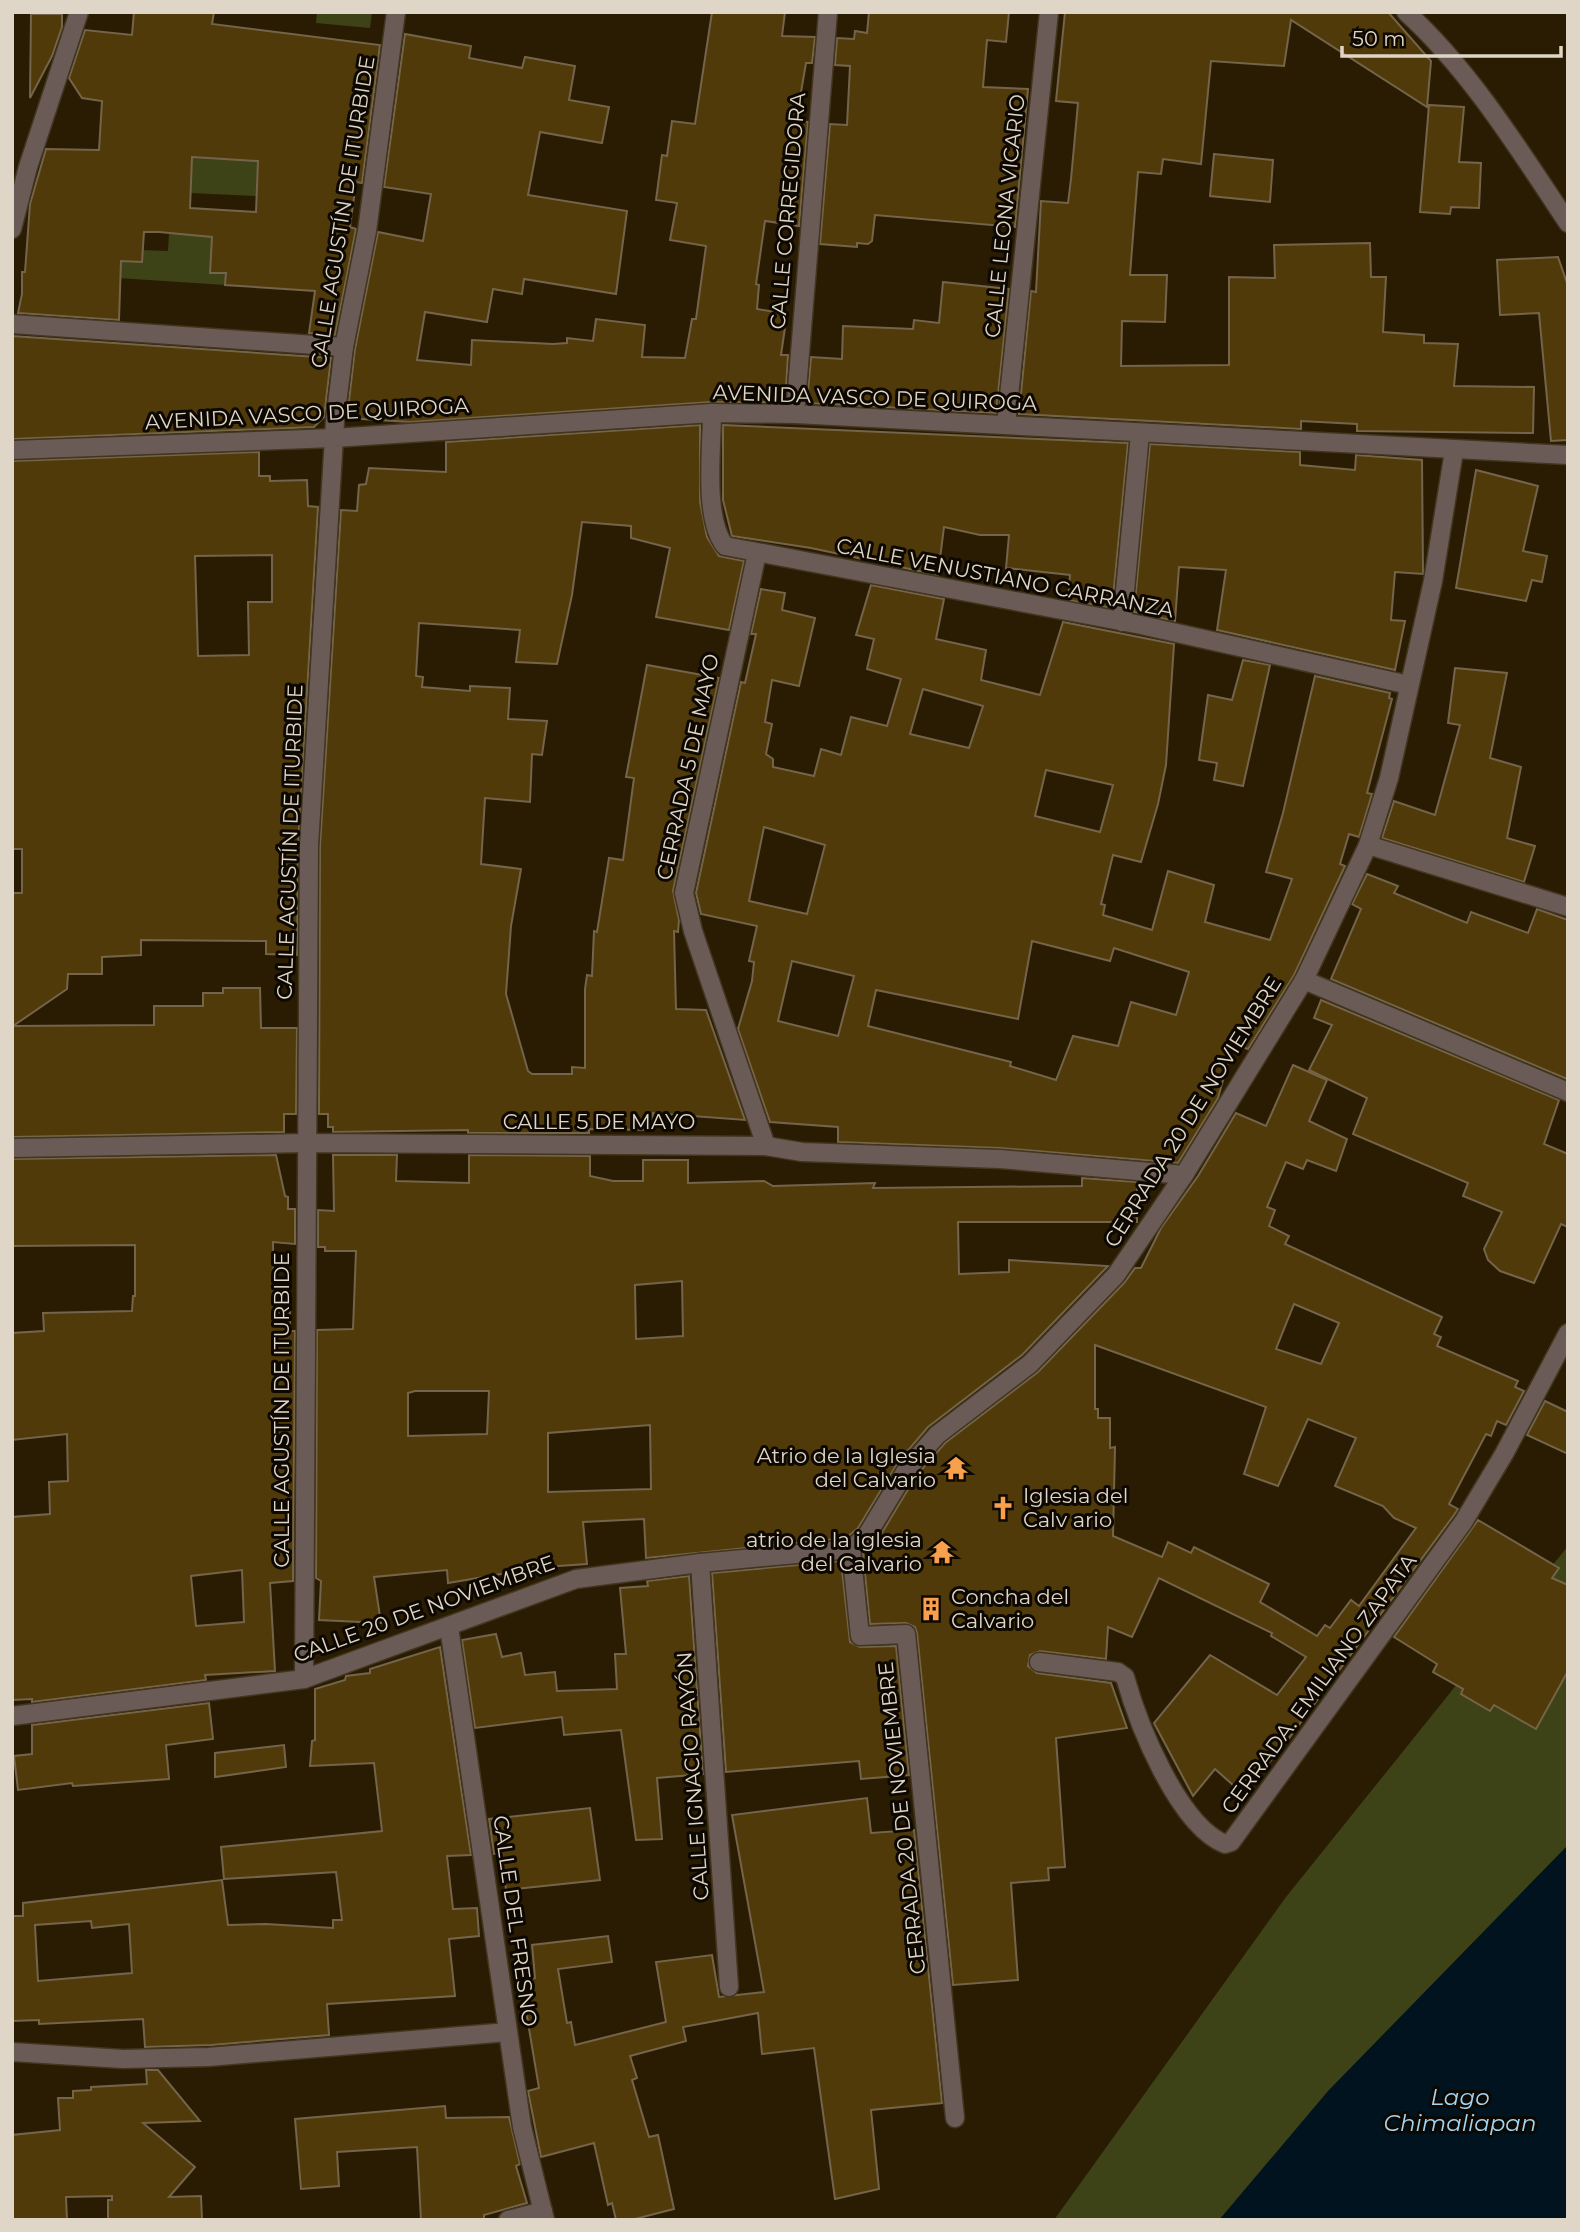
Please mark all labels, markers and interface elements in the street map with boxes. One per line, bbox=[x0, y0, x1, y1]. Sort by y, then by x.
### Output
scale bar bbox=[1342, 14, 1561, 58]
text: 50 m bbox=[1352, 26, 1406, 51]
street label: CALLE AGUSTÍN DE ITURBIDE bbox=[305, 54, 380, 370]
street label: CALLE CORREGIDORA bbox=[765, 90, 810, 330]
street label: CALLE LEONA VICARIO bbox=[979, 93, 1030, 339]
street label: AVENIDA VASCO DE QUIROGA bbox=[712, 379, 1039, 416]
street label: AVENIDA VASCO DE QUIROGA bbox=[144, 392, 471, 434]
street label: CALLE VENUSTIANO CARRANZA bbox=[834, 533, 1177, 623]
street label: CERRADA 5 DE MAYO bbox=[651, 651, 724, 882]
street label: CALLE AGUSTÍN DE ITURBIDE bbox=[272, 684, 308, 1000]
street label: CERRADA 20 DE NOVIEMBRE bbox=[1099, 972, 1286, 1252]
street label: CALLE 5 DE MAYO bbox=[503, 1109, 695, 1134]
street label: CALLE AGUSTÍN DE ITURBIDE bbox=[269, 1252, 294, 1568]
place label: Atrio de la Iglesia del Calvario bbox=[757, 1443, 936, 1492]
temple icon: Atrio de la Iglesia del Calvario bbox=[942, 1454, 970, 1482]
place label: Iglesia del Calv ario bbox=[1023, 1483, 1128, 1532]
church icon: Iglesia del Calv ario bbox=[989, 1494, 1017, 1522]
place label: atrio de la iglesia del Calvario bbox=[746, 1527, 922, 1576]
temple icon: atrio de la iglesia del Calvario bbox=[928, 1538, 956, 1566]
street label: CERRADA. EMILIANO ZAPATA bbox=[1216, 1548, 1422, 1819]
street label: CALLE 20 DE NOVIEMBRE bbox=[290, 1550, 558, 1668]
place label: Concha del Calvario bbox=[951, 1584, 1069, 1633]
building icon: Concha del Calvario bbox=[917, 1595, 945, 1623]
street label: CALLE IGNACIO RAYÓN bbox=[671, 1651, 714, 1901]
street label: CERRADA 20 DE NOVIEMBRE bbox=[873, 1660, 930, 1976]
street label: CALLE DEL FRESNO bbox=[488, 1814, 543, 2028]
water label: Lago Chimaliapan bbox=[1384, 2083, 1536, 2137]

